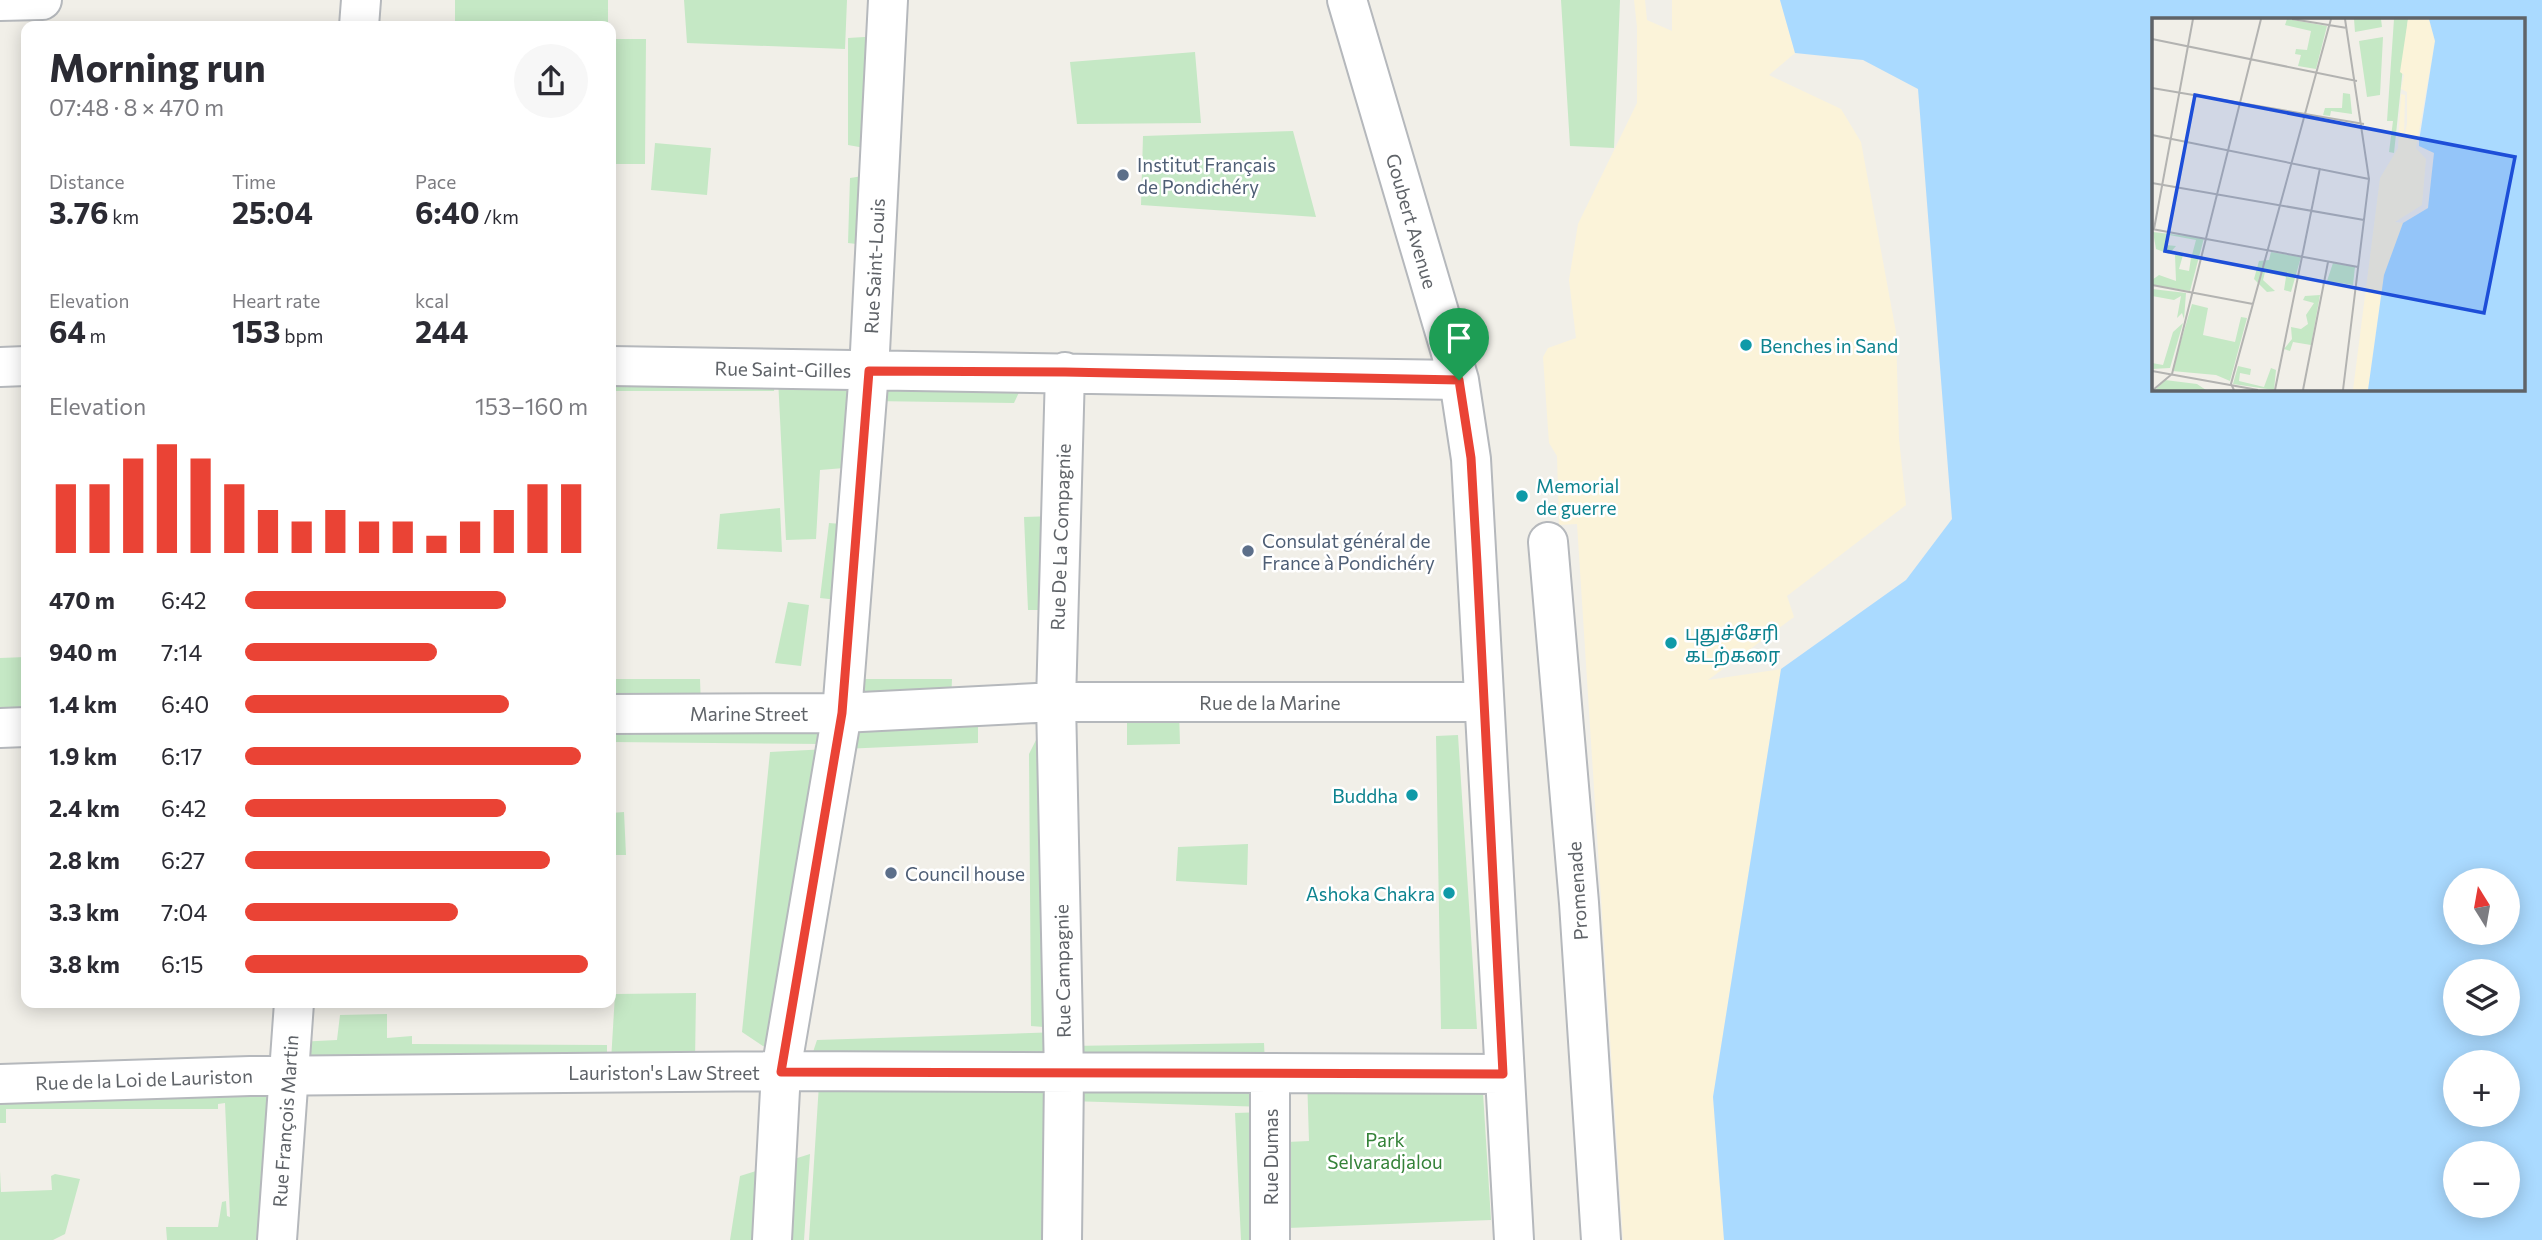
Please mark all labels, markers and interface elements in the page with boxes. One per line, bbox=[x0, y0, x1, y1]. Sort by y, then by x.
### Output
inset map bbox=[2152, 18, 2524, 390]
text: Morning run bbox=[49, 43, 266, 90]
button: share bbox=[514, 44, 588, 118]
text: 07:48 · 8 × 470 m bbox=[49, 93, 224, 121]
street label: Goubert Avenue bbox=[1382, 151, 1442, 291]
place label: Institut Français de Pondichéry bbox=[1137, 153, 1276, 198]
marker: Institut Français de Pondichéry bbox=[1115, 167, 1131, 183]
text: Distance bbox=[49, 170, 125, 193]
text: Time bbox=[232, 170, 276, 193]
text: Pace bbox=[415, 170, 456, 193]
text: 3.76 bbox=[49, 193, 109, 230]
text: 25:04 bbox=[232, 193, 313, 230]
text: 6:40 bbox=[415, 193, 480, 230]
street label: Rue Saint-Louis bbox=[859, 198, 889, 334]
text: km bbox=[109, 205, 139, 228]
text: /km bbox=[480, 205, 519, 228]
text: Elevation bbox=[49, 289, 129, 312]
text: Heart rate bbox=[232, 289, 320, 312]
text: kcal bbox=[415, 289, 449, 312]
pin bbox=[1429, 308, 1489, 380]
text: 64 bbox=[49, 312, 86, 349]
text: 153 bbox=[232, 312, 281, 349]
text: 244 bbox=[415, 312, 468, 349]
icon: arrive bbox=[1440, 319, 1478, 357]
text: m bbox=[86, 324, 106, 347]
text: bpm bbox=[281, 324, 323, 347]
place label: Benches in Sand bbox=[1760, 334, 1898, 357]
marker: Benches in Sand bbox=[1738, 337, 1754, 353]
street label: Rue Saint-Gilles bbox=[714, 356, 852, 382]
text: Elevation bbox=[49, 392, 146, 420]
text: 153–160 m bbox=[475, 392, 588, 420]
street label: Rue De La Compagnie bbox=[1045, 443, 1075, 631]
place label: Memorial de guerre bbox=[1536, 474, 1619, 519]
marker: Memorial de guerre bbox=[1514, 488, 1530, 504]
place label: Consulat général de France à Pondichéry bbox=[1262, 529, 1435, 574]
marker: Consulat général de France à Pondichéry bbox=[1240, 543, 1256, 559]
text: 470 m bbox=[49, 586, 115, 614]
text: 6:42 bbox=[161, 586, 207, 614]
place label: புதுச்சேரி கடற்கரை bbox=[1685, 621, 1780, 668]
marker: புதுச்சேரி கடற்கரை bbox=[1663, 635, 1679, 651]
text: 940 m bbox=[49, 638, 117, 666]
text: 7:14 bbox=[161, 638, 202, 666]
text: 1.4 km bbox=[49, 690, 117, 718]
text: 6:40 bbox=[161, 690, 209, 718]
street label: Rue de la Marine bbox=[1199, 691, 1341, 714]
street label: Marine Street bbox=[690, 702, 809, 725]
text: 1.9 km bbox=[49, 742, 117, 770]
text: 6:17 bbox=[161, 742, 202, 770]
place label: Buddha bbox=[1332, 784, 1398, 807]
marker: Buddha bbox=[1404, 787, 1420, 803]
text: 2.4 km bbox=[49, 794, 120, 822]
text: 6:42 bbox=[161, 794, 207, 822]
street label: Promenade bbox=[1562, 841, 1592, 941]
text: 2.8 km bbox=[49, 846, 120, 874]
text: 6:27 bbox=[161, 846, 205, 874]
place label: Council house bbox=[905, 862, 1025, 885]
marker: Council house bbox=[883, 865, 899, 881]
north arrow bbox=[2443, 868, 2520, 945]
map controls bbox=[2443, 868, 2520, 1218]
place label: Ashoka Chakra bbox=[1306, 882, 1435, 905]
marker: Ashoka Chakra bbox=[1441, 885, 1457, 901]
text: 3.3 km bbox=[49, 898, 119, 926]
text: 7:04 bbox=[161, 898, 207, 926]
street label: Rue Campagnie bbox=[1049, 904, 1075, 1038]
text: 3.8 km bbox=[49, 950, 120, 978]
text: 6:15 bbox=[161, 950, 203, 978]
button: layers bbox=[2443, 959, 2520, 1036]
street label: Rue François Martin bbox=[268, 1034, 302, 1208]
button: + bbox=[2443, 1050, 2520, 1127]
street label: Lauriston's Law Street bbox=[568, 1061, 760, 1084]
street label: Rue de la Loi de Lauriston bbox=[35, 1064, 253, 1094]
street label: Rue Dumas bbox=[1259, 1109, 1282, 1205]
park label: Park Selvaradjalou bbox=[1327, 1128, 1443, 1173]
button: − bbox=[2443, 1141, 2520, 1218]

